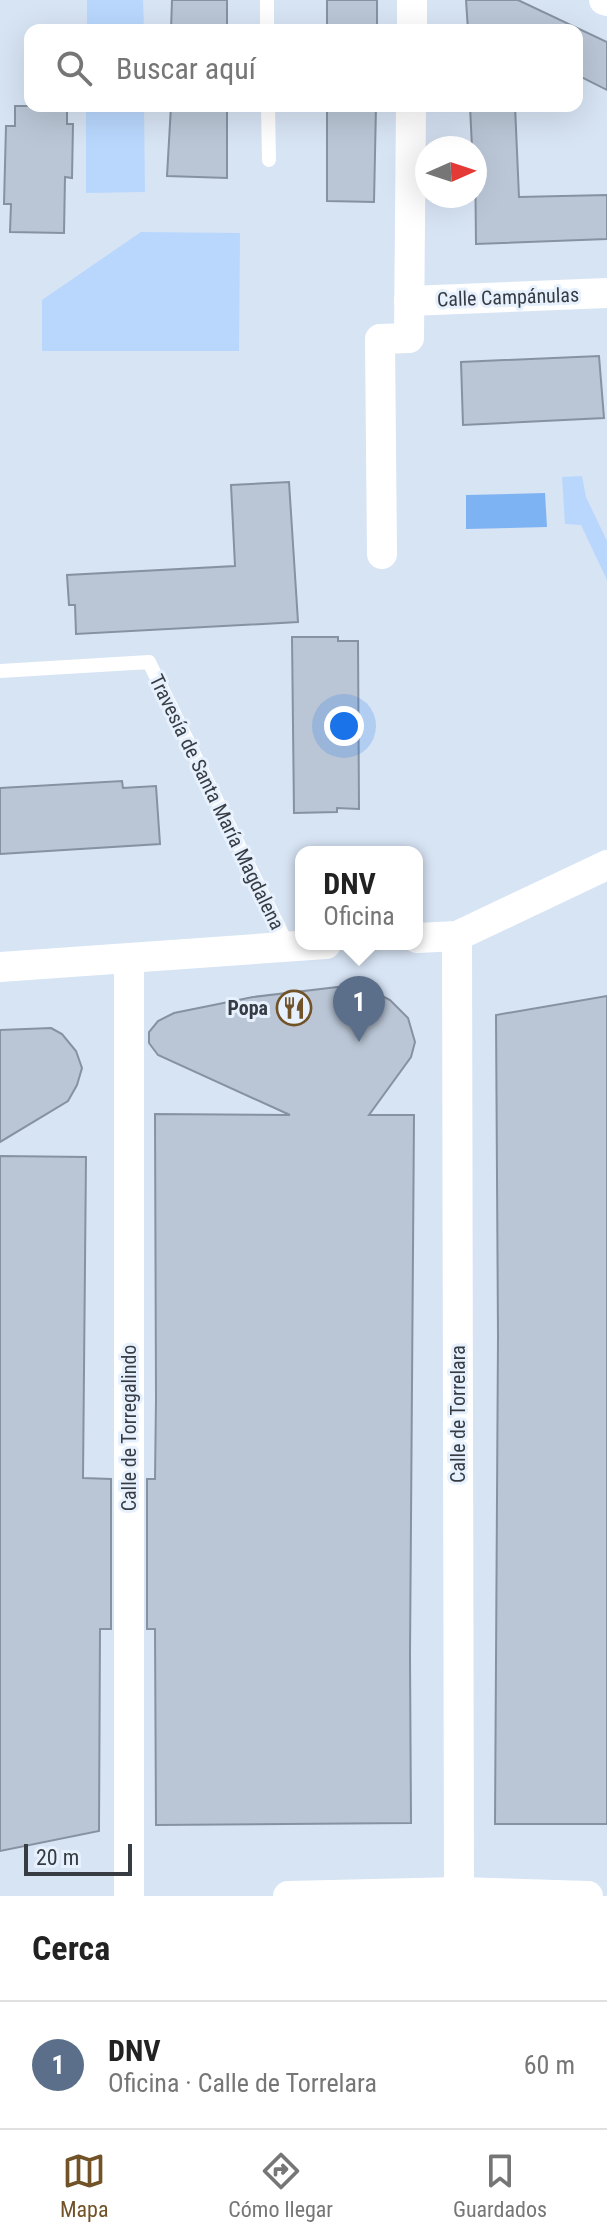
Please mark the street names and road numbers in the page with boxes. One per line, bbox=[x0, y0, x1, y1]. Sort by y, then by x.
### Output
street label: Calle Campánulas bbox=[437, 283, 579, 311]
street label: Travesía de Santa María Magdalena bbox=[145, 670, 289, 934]
street label: Calle de Torregalindo bbox=[117, 1345, 141, 1511]
street label: Calle de Torrelara bbox=[446, 1345, 470, 1483]

